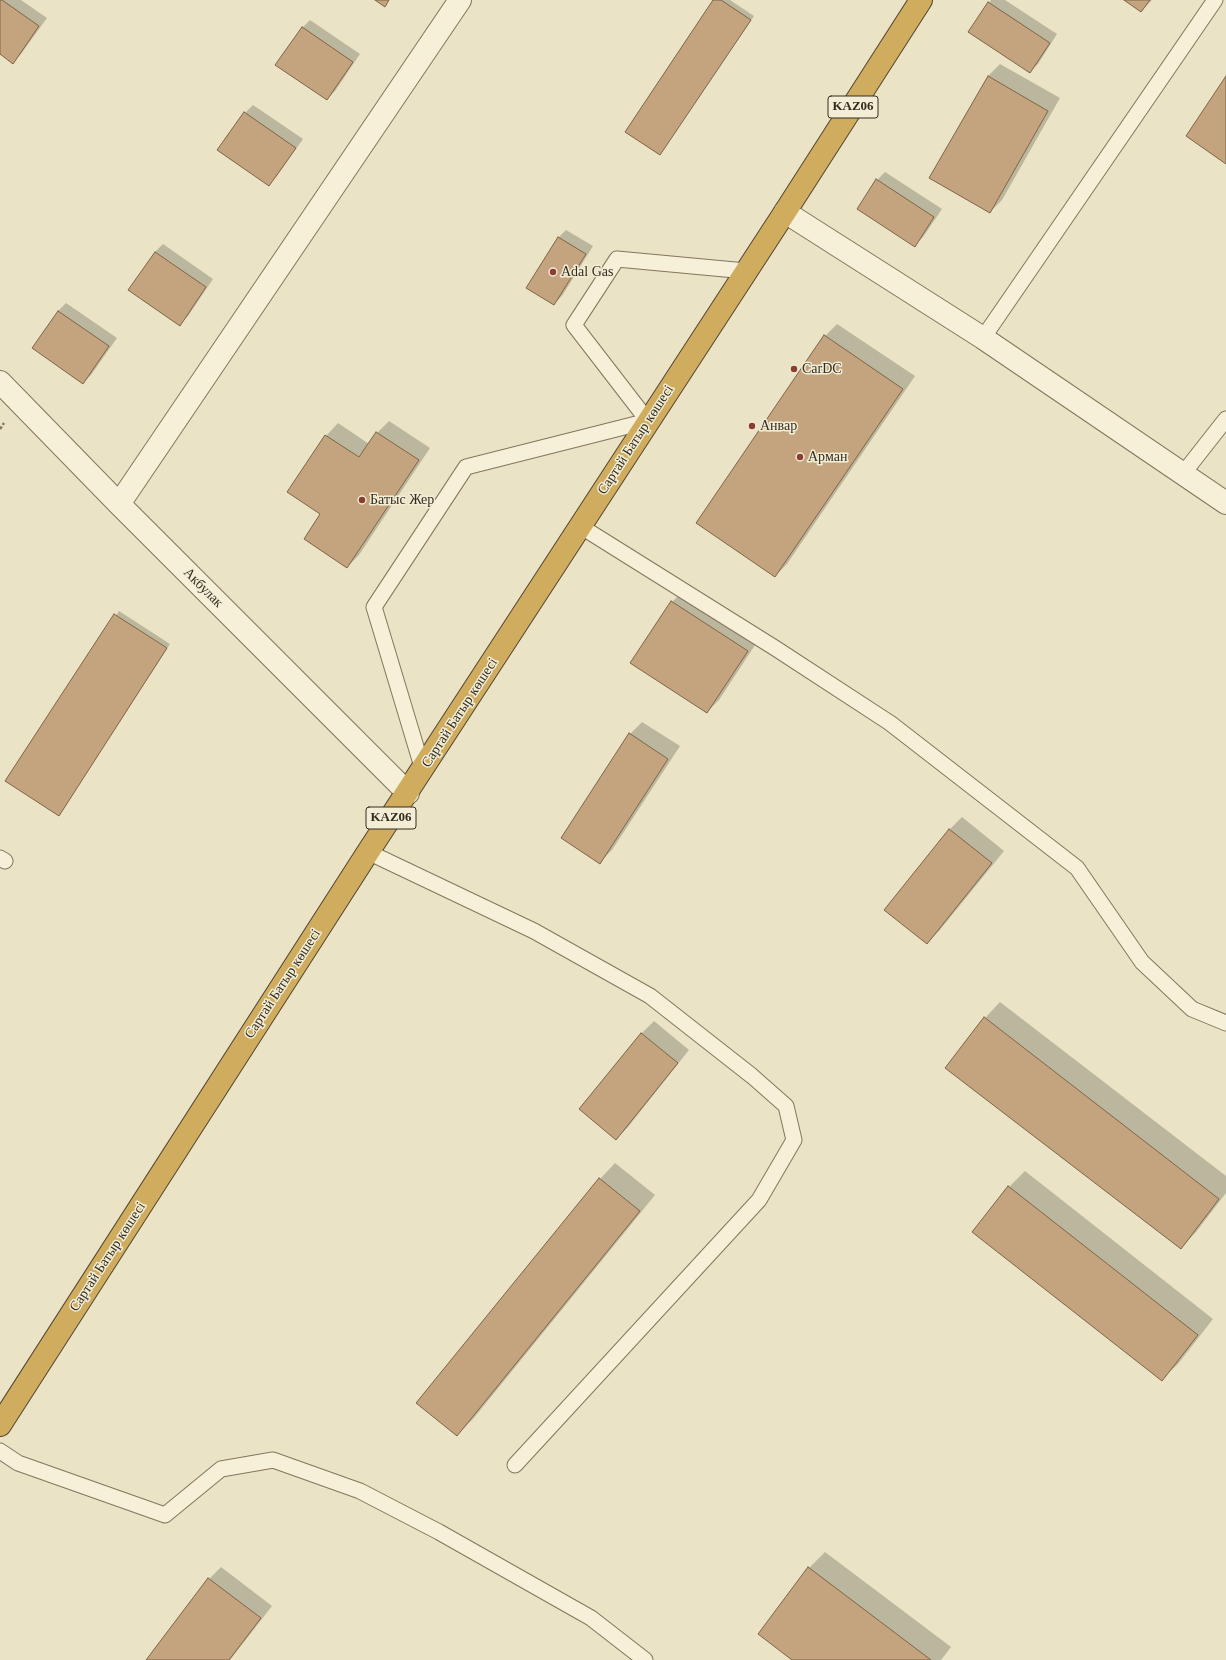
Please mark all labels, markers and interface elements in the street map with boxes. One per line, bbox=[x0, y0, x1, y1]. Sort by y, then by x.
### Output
road number: KАZ06 bbox=[828, 96, 878, 118]
place label: Adal Gas bbox=[561, 264, 613, 280]
marker: Adal Gas bbox=[548, 267, 558, 277]
place label: CarDC bbox=[802, 361, 842, 377]
marker: CarDC bbox=[789, 364, 799, 374]
street label: Сартай Батыр көшесі bbox=[594, 382, 678, 498]
place label: Анвар bbox=[760, 418, 797, 434]
marker: Анвар bbox=[747, 421, 757, 431]
place label: Арман bbox=[808, 449, 847, 465]
marker: Арман bbox=[795, 452, 805, 462]
place label: Батыс Жер bbox=[370, 492, 434, 508]
marker: Батыс Жер bbox=[357, 495, 367, 505]
street label: Акбулак bbox=[180, 565, 226, 611]
street label: Сартай Батыр көшесі bbox=[418, 655, 502, 771]
road number: KАZ06 bbox=[366, 807, 416, 829]
street label: Сартай Батыр көшесі bbox=[241, 926, 325, 1042]
street label: Сартай Батыр көшесі bbox=[66, 1199, 150, 1315]

